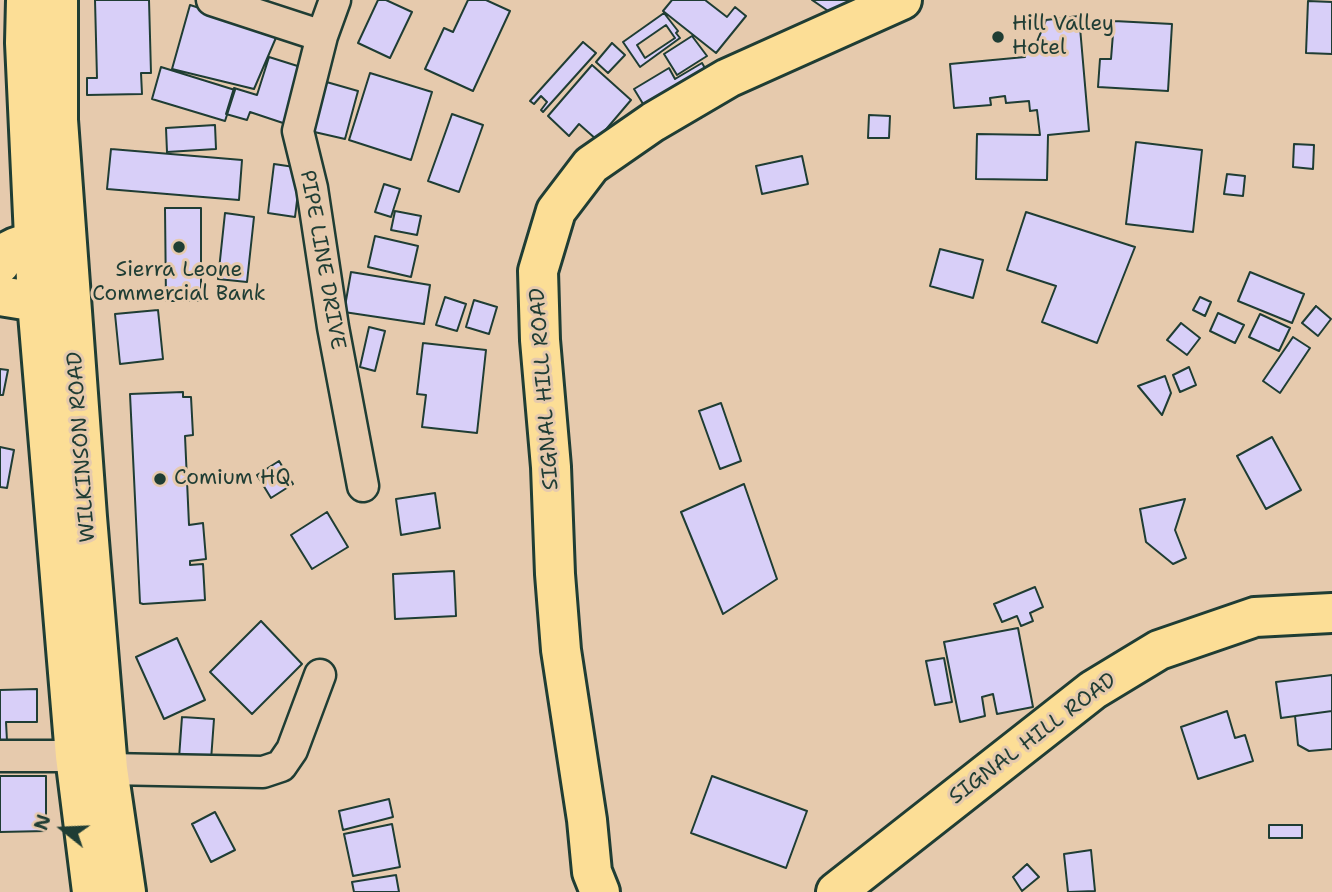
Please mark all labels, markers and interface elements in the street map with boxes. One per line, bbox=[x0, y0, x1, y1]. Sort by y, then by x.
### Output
place label: Hill Valley Hotel bbox=[1012, 12, 1114, 62]
marker: Hill Valley Hotel bbox=[990, 29, 1006, 45]
street label: PIPE LINE DRIVE bbox=[294, 168, 350, 352]
marker: Sierra Leone Commercial Bank bbox=[171, 239, 187, 255]
place label: Sierra Leone Commercial Bank bbox=[92, 258, 266, 308]
street label: SIGNAL HILL ROAD bbox=[525, 287, 565, 491]
street label: WILKINSON ROAD bbox=[63, 351, 101, 543]
place label: Comium HQ bbox=[174, 466, 291, 492]
marker: Comium HQ bbox=[152, 471, 168, 487]
street label: SIGNAL HILL ROAD bbox=[944, 668, 1122, 810]
north arrow bbox=[28, 794, 98, 864]
text: N bbox=[28, 811, 57, 833]

